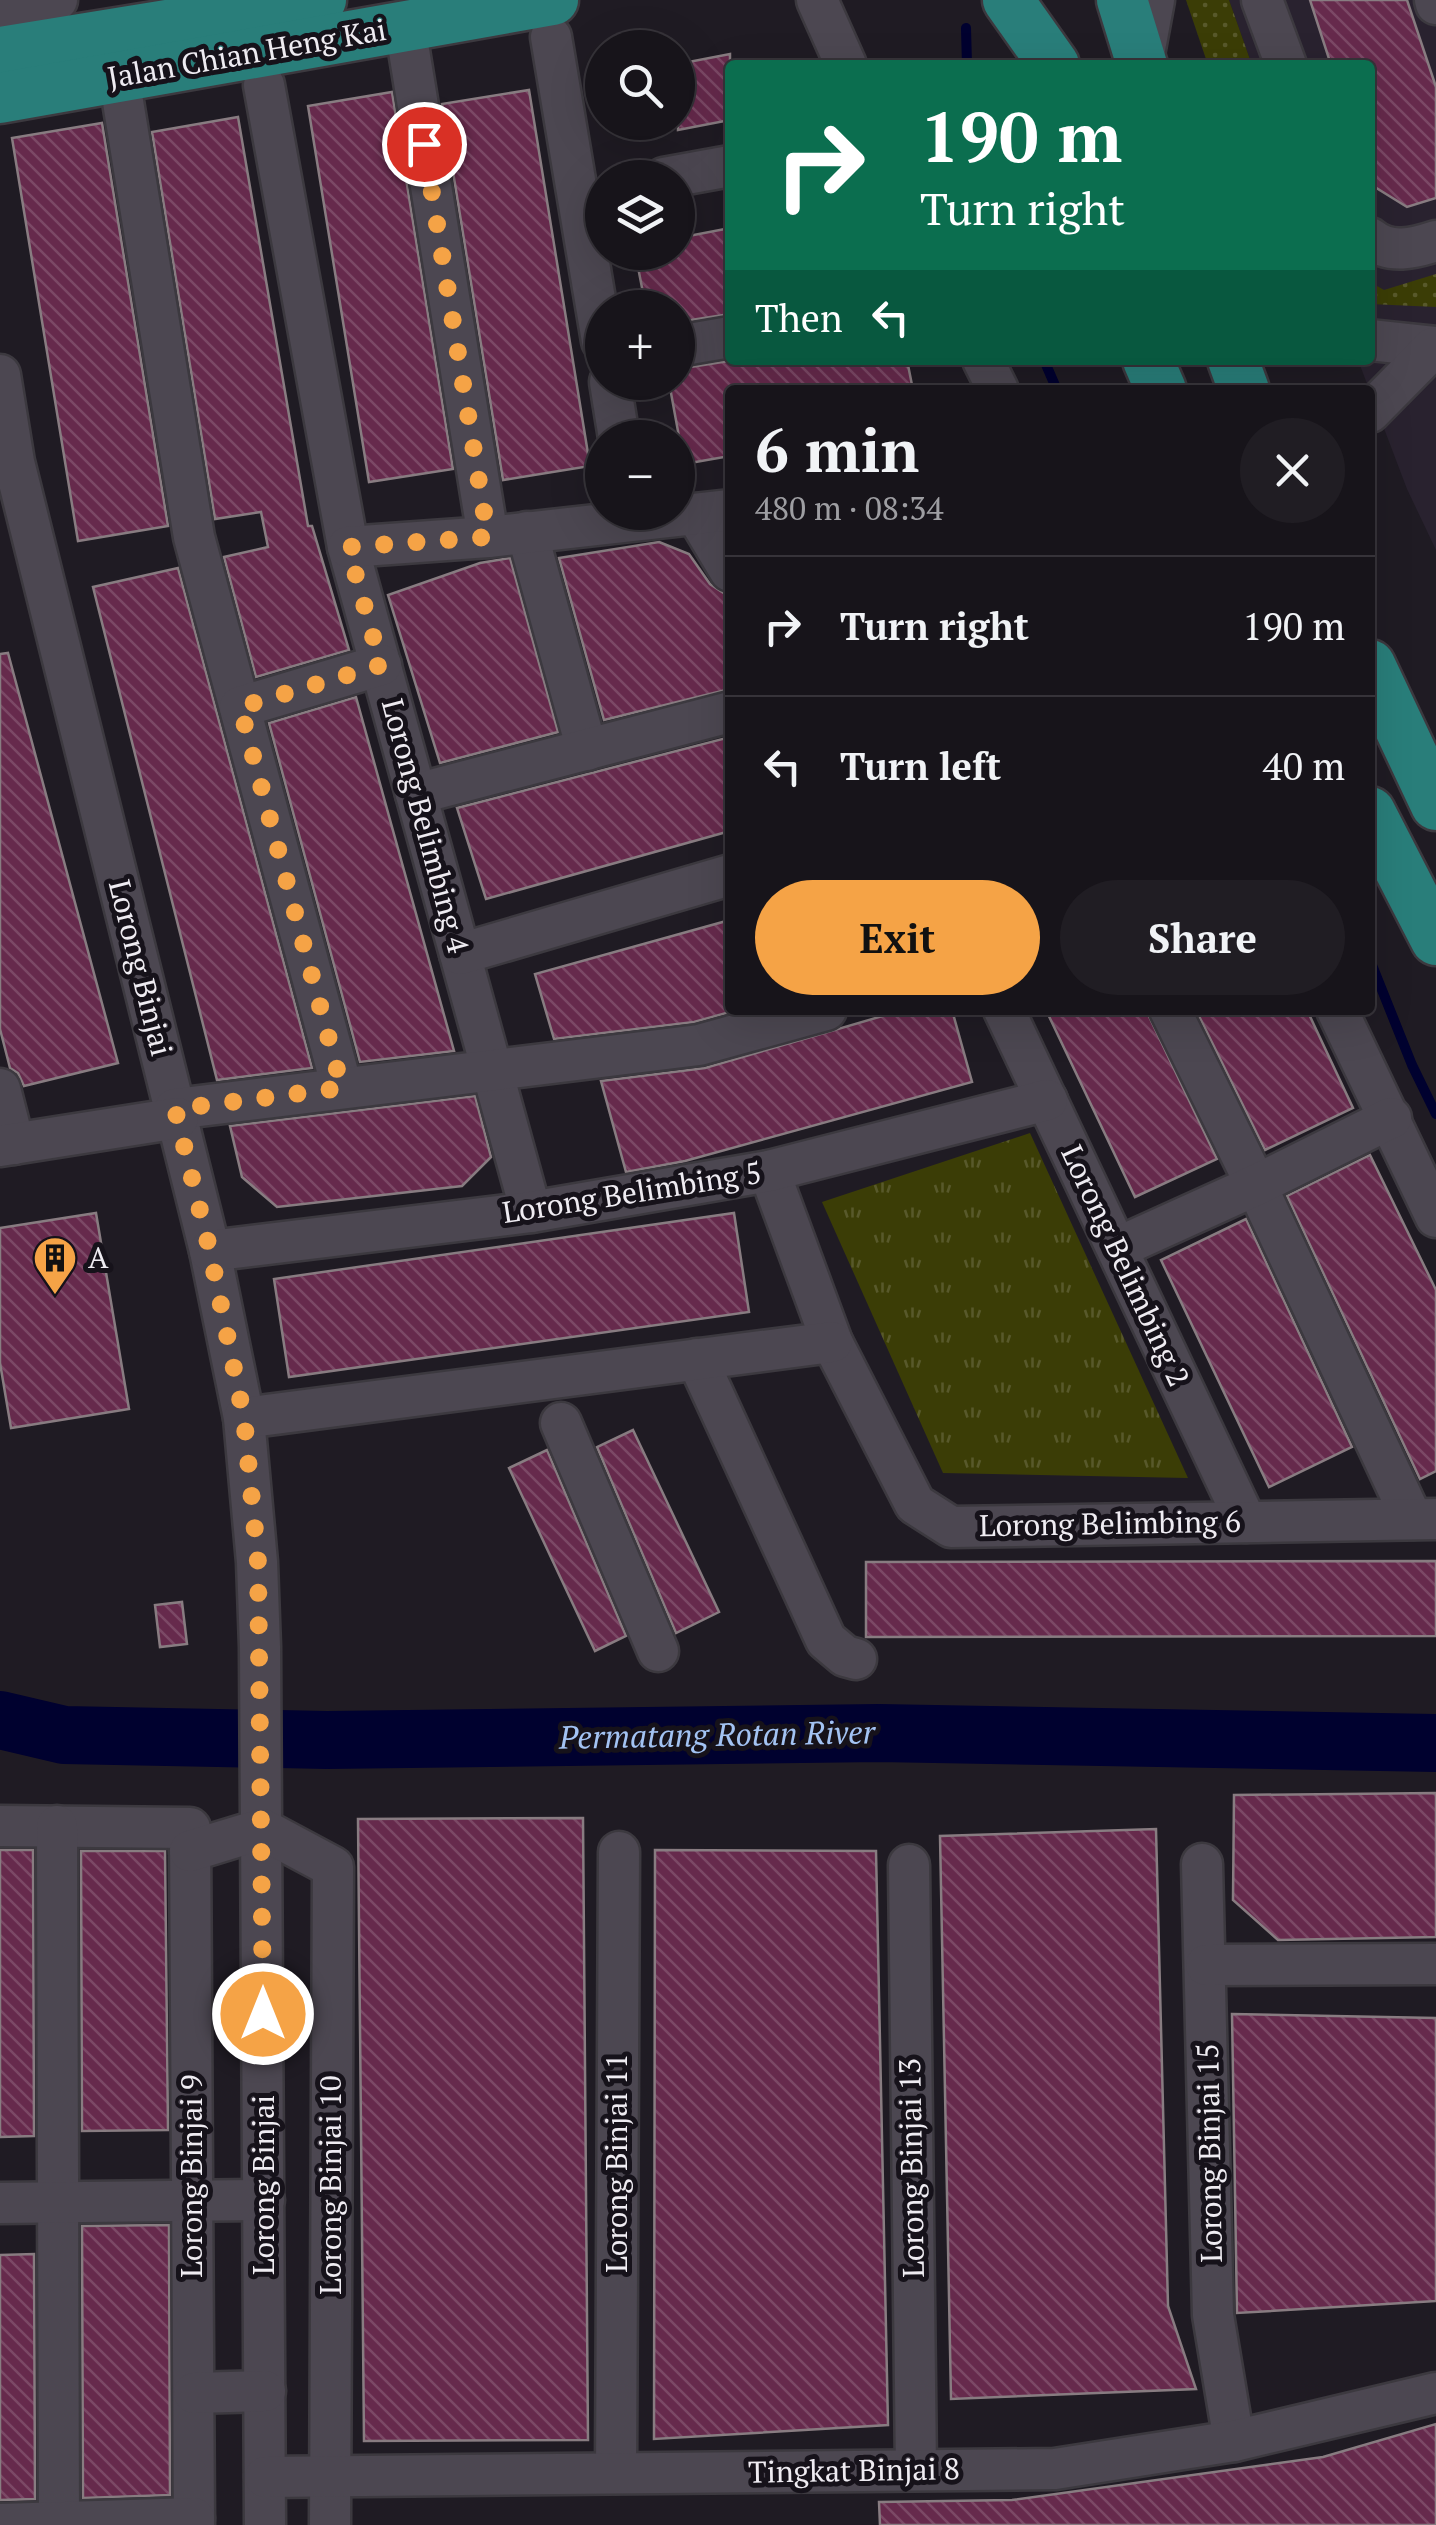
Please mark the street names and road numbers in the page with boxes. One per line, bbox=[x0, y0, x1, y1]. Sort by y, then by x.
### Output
street label: Jalan Chian Heng Kai bbox=[104, 9, 389, 97]
street label: Lorong Belimbing 4 bbox=[373, 694, 479, 957]
street label: Lorong Binjai bbox=[100, 876, 182, 1060]
street label: Lorong Belimbing 2 bbox=[1052, 1138, 1199, 1393]
street label: Lorong Belimbing 5 bbox=[499, 1152, 764, 1232]
street label: Lorong Belimbing 6 bbox=[979, 1501, 1241, 1545]
street label: Lorong Binjai 15 bbox=[1187, 2043, 1231, 2263]
street label: Lorong Binjai 11 bbox=[596, 2053, 636, 2273]
street label: Lorong Binjai 13 bbox=[889, 2058, 933, 2278]
street label: Lorong Binjai 9 bbox=[171, 2074, 211, 2278]
street label: Lorong Binjai 10 bbox=[310, 2075, 350, 2295]
street label: Lorong Binjai bbox=[243, 2095, 283, 2275]
street label: Tingkat Binjai 8 bbox=[748, 2448, 960, 2492]

